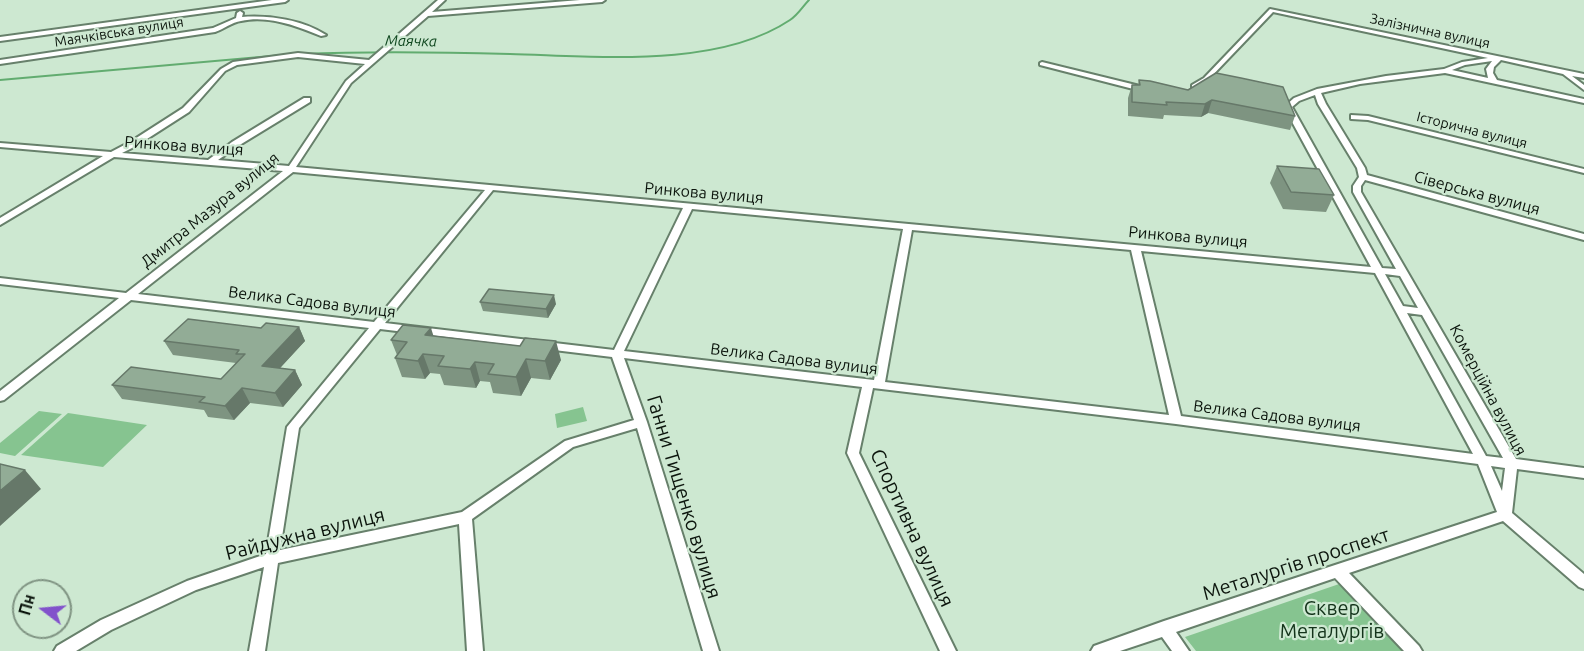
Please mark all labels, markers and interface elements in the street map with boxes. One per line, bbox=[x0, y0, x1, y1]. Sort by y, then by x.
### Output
street label: Залізнична вулиця bbox=[1369, 10, 1491, 52]
street label: Маячківська вулиця bbox=[53, 14, 185, 50]
water label: Маячка bbox=[385, 32, 437, 50]
street label: Історична вулиця bbox=[1415, 108, 1529, 152]
street label: Ринкова вулиця bbox=[124, 132, 244, 160]
street label: Дмитра Мазура вулиця bbox=[137, 148, 283, 272]
street label: Сіверська вулиця bbox=[1412, 167, 1542, 219]
street label: Ринкова вулиця bbox=[644, 178, 764, 208]
street label: Ринкова вулиця bbox=[1128, 222, 1248, 252]
street label: Велика Садова вулиця bbox=[227, 282, 397, 322]
street label: Комерційна вулиця bbox=[1445, 321, 1531, 459]
street label: Велика Садова вулиця bbox=[709, 339, 879, 379]
street label: Ганни Тищенко вулиця bbox=[642, 392, 726, 602]
street label: Велика Садова вулиця bbox=[1192, 396, 1362, 436]
street label: Спортивна вулиця bbox=[865, 445, 959, 611]
street label: Райдужна вулиця bbox=[223, 503, 387, 565]
street label: Металургів проспект bbox=[1200, 522, 1392, 606]
north arrow bbox=[12, 579, 72, 639]
text: Пн bbox=[15, 592, 38, 617]
park label: Сквер Металургів bbox=[1280, 596, 1384, 643]

